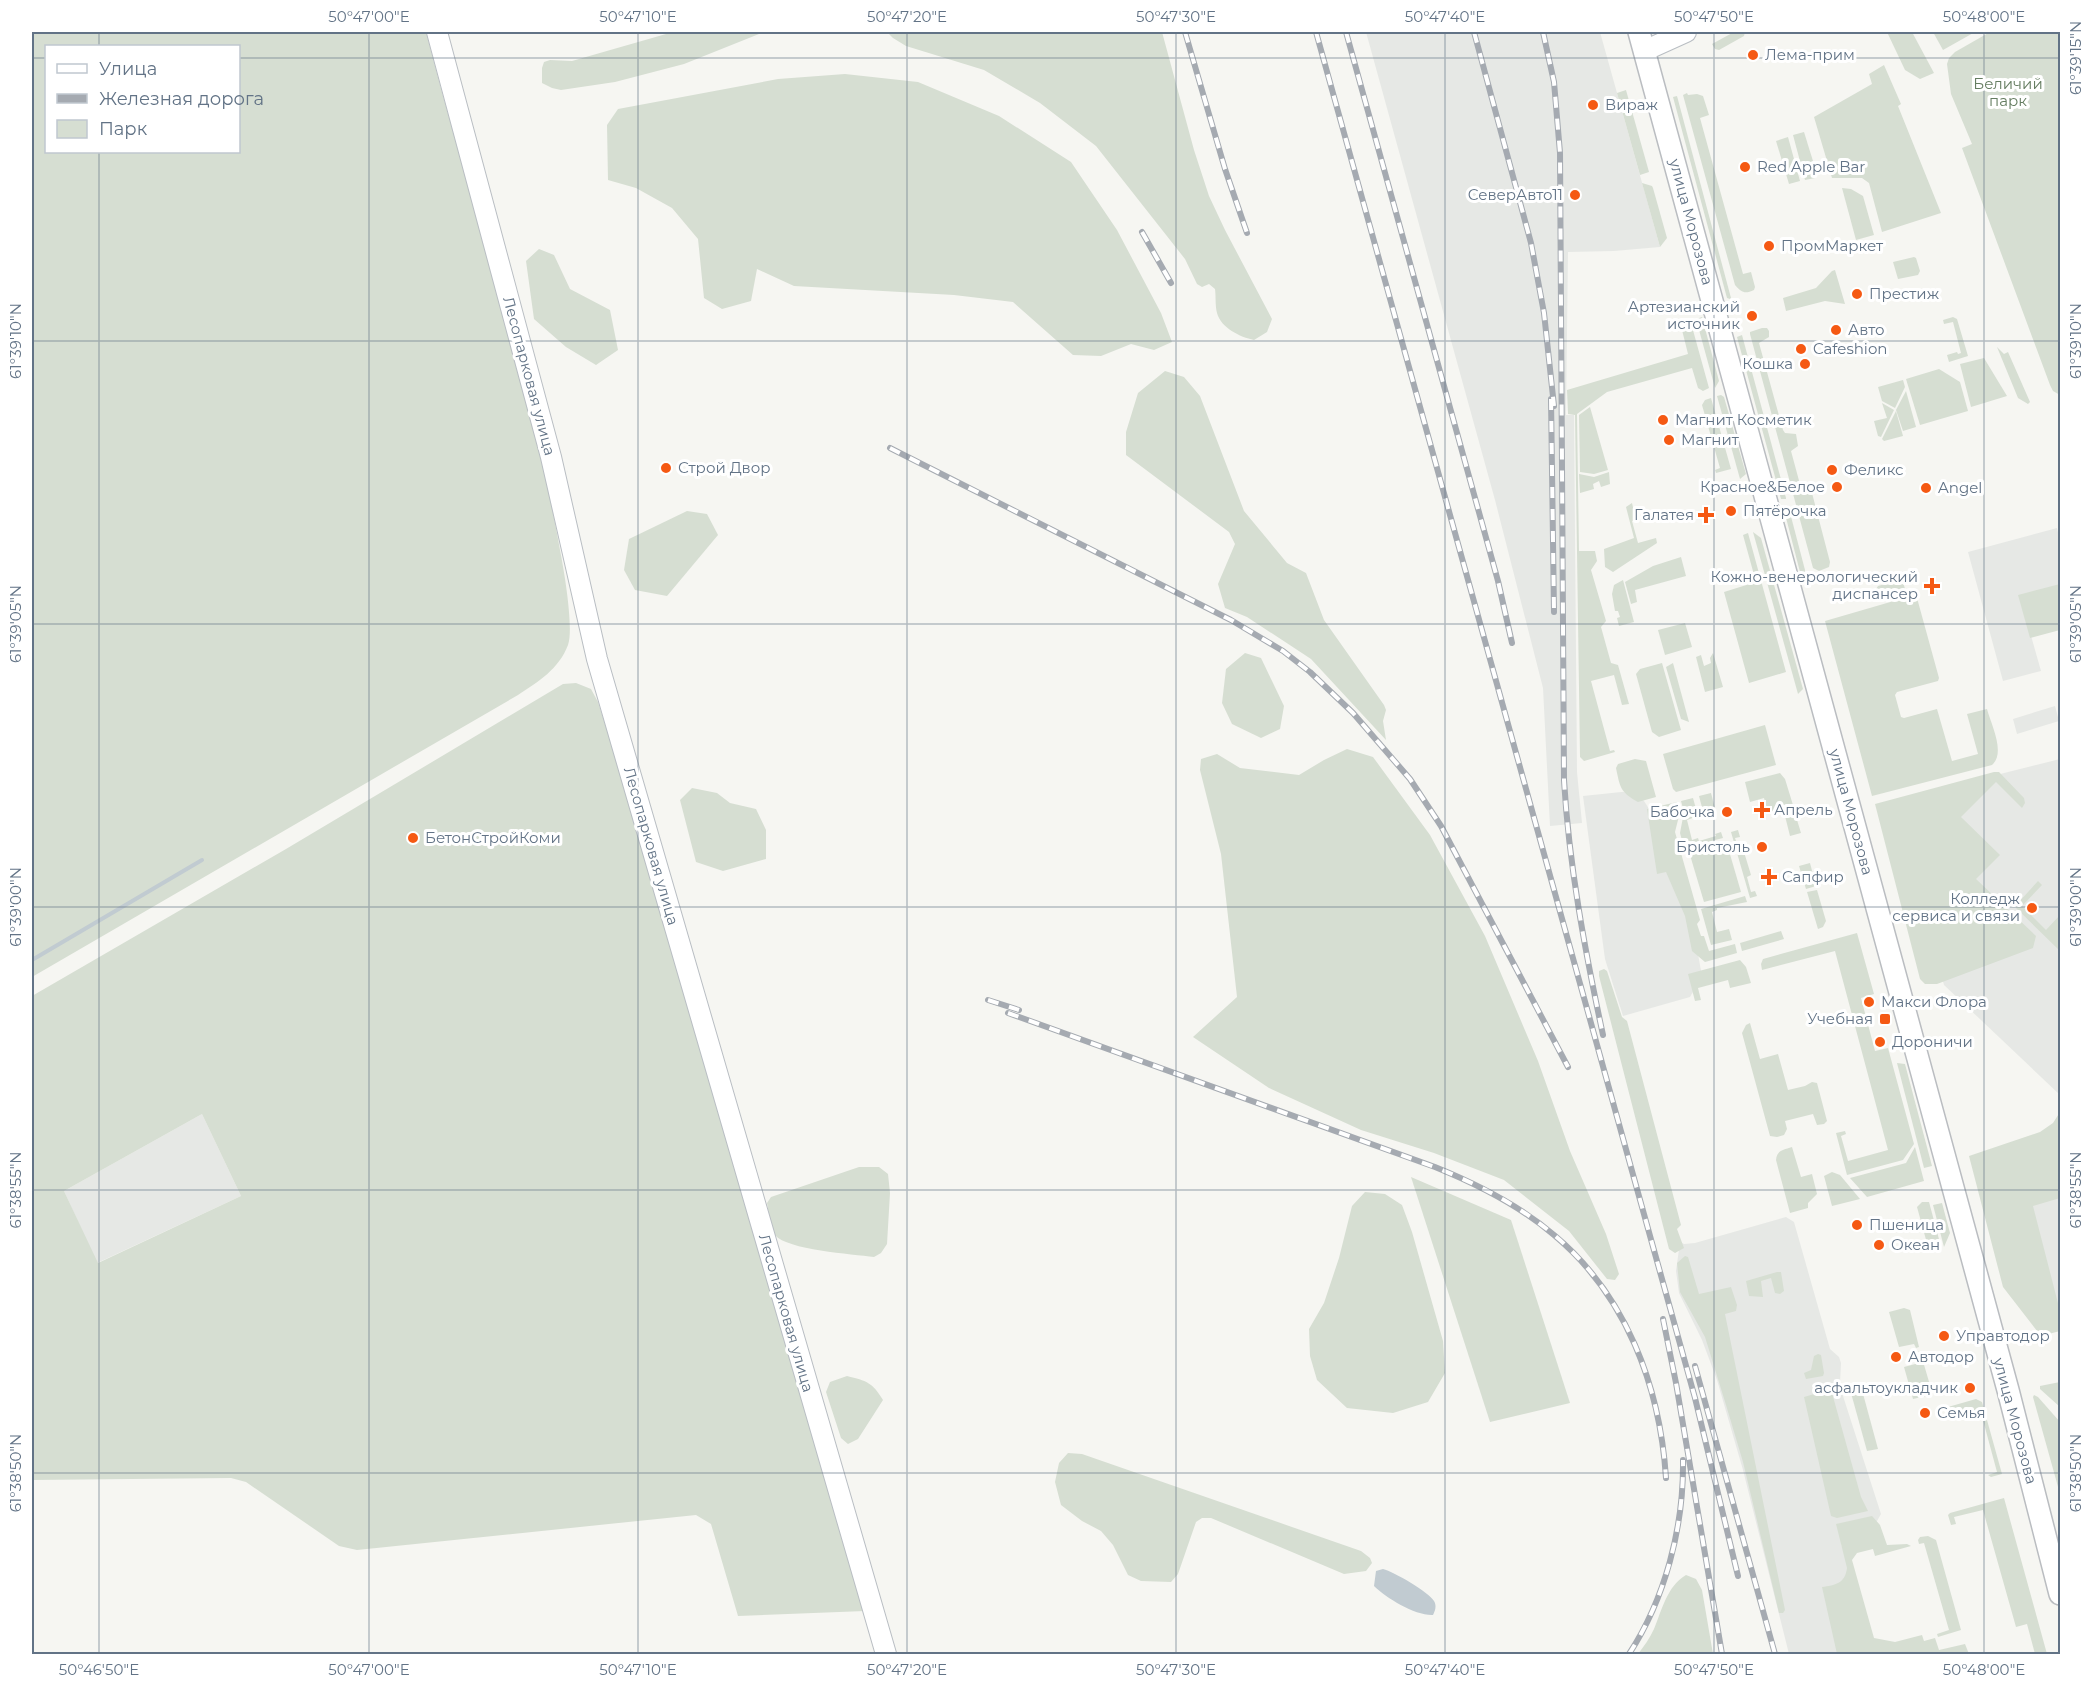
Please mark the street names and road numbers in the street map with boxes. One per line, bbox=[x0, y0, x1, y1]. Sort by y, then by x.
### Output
street label: улица Морозова bbox=[1665, 156, 1717, 287]
street label: Лесопарковая улица bbox=[499, 294, 560, 457]
street label: улица Морозова bbox=[1825, 746, 1877, 877]
street label: Лесопарковая улица bbox=[620, 765, 683, 927]
street label: Лесопарковая улица bbox=[755, 1232, 818, 1394]
street label: улица Морозова bbox=[1989, 1355, 2041, 1486]

